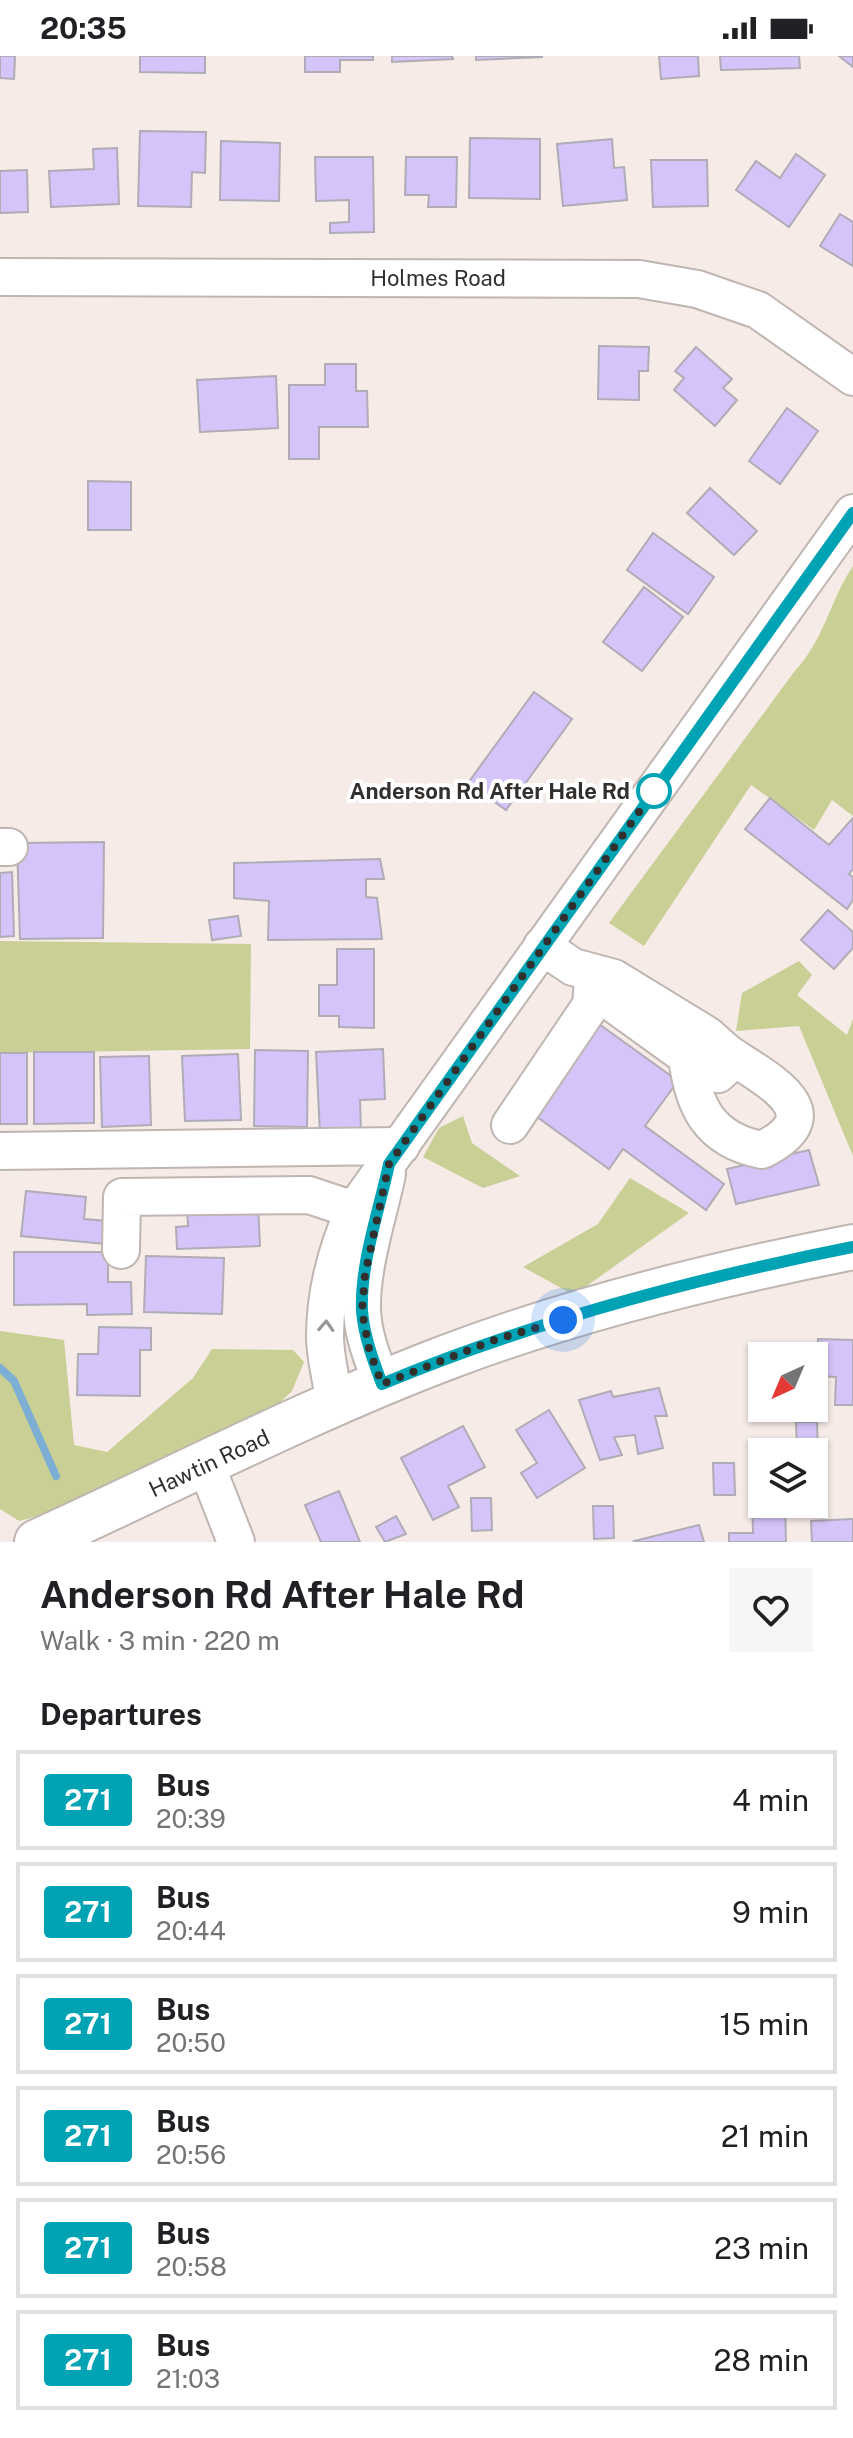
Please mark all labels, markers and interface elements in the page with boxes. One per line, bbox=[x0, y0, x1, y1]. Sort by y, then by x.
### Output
text: 20:35 bbox=[40, 10, 127, 46]
street label: Holmes Road bbox=[370, 265, 506, 291]
marker: Anderson Rd After Hale Rd bbox=[637, 774, 671, 808]
place label: Anderson Rd After Hale Rd bbox=[350, 778, 630, 804]
your location bbox=[543, 1300, 583, 1340]
one-way arrow bbox=[317, 1320, 334, 1333]
north arrow bbox=[748, 1342, 828, 1422]
map controls bbox=[748, 1342, 828, 1518]
street label: Hawtin Road bbox=[145, 1424, 273, 1502]
button: layers bbox=[748, 1438, 828, 1518]
button: heart bbox=[729, 1568, 813, 1652]
text: Anderson Rd After Hale Rd bbox=[40, 1572, 524, 1617]
text: Walk · 3 min · 220 m bbox=[40, 1625, 280, 1656]
text: Departures bbox=[40, 1696, 202, 1732]
text: Bus bbox=[156, 1767, 210, 1803]
text: 4 min bbox=[732, 1782, 809, 1818]
text: 271 bbox=[64, 1783, 112, 1816]
text: 20:39 bbox=[156, 1803, 226, 1834]
text: Bus bbox=[156, 1879, 210, 1915]
text: 9 min bbox=[732, 1894, 809, 1930]
text: 271 bbox=[64, 1895, 112, 1928]
text: 20:44 bbox=[156, 1915, 226, 1946]
text: Bus bbox=[156, 1991, 210, 2027]
text: 15 min bbox=[719, 2006, 809, 2042]
text: 271 bbox=[64, 2007, 112, 2040]
text: 20:50 bbox=[156, 2027, 226, 2058]
text: Bus bbox=[156, 2103, 210, 2139]
text: 21 min bbox=[721, 2118, 809, 2154]
text: 271 bbox=[64, 2119, 112, 2152]
text: 20:56 bbox=[156, 2139, 226, 2170]
text: Bus bbox=[156, 2215, 210, 2251]
text: 23 min bbox=[714, 2230, 809, 2266]
text: 271 bbox=[64, 2231, 112, 2264]
text: 20:58 bbox=[156, 2251, 227, 2282]
text: Bus bbox=[156, 2327, 210, 2363]
text: 28 min bbox=[714, 2342, 809, 2378]
text: 271 bbox=[64, 2343, 112, 2376]
text: 21:03 bbox=[156, 2363, 220, 2394]

